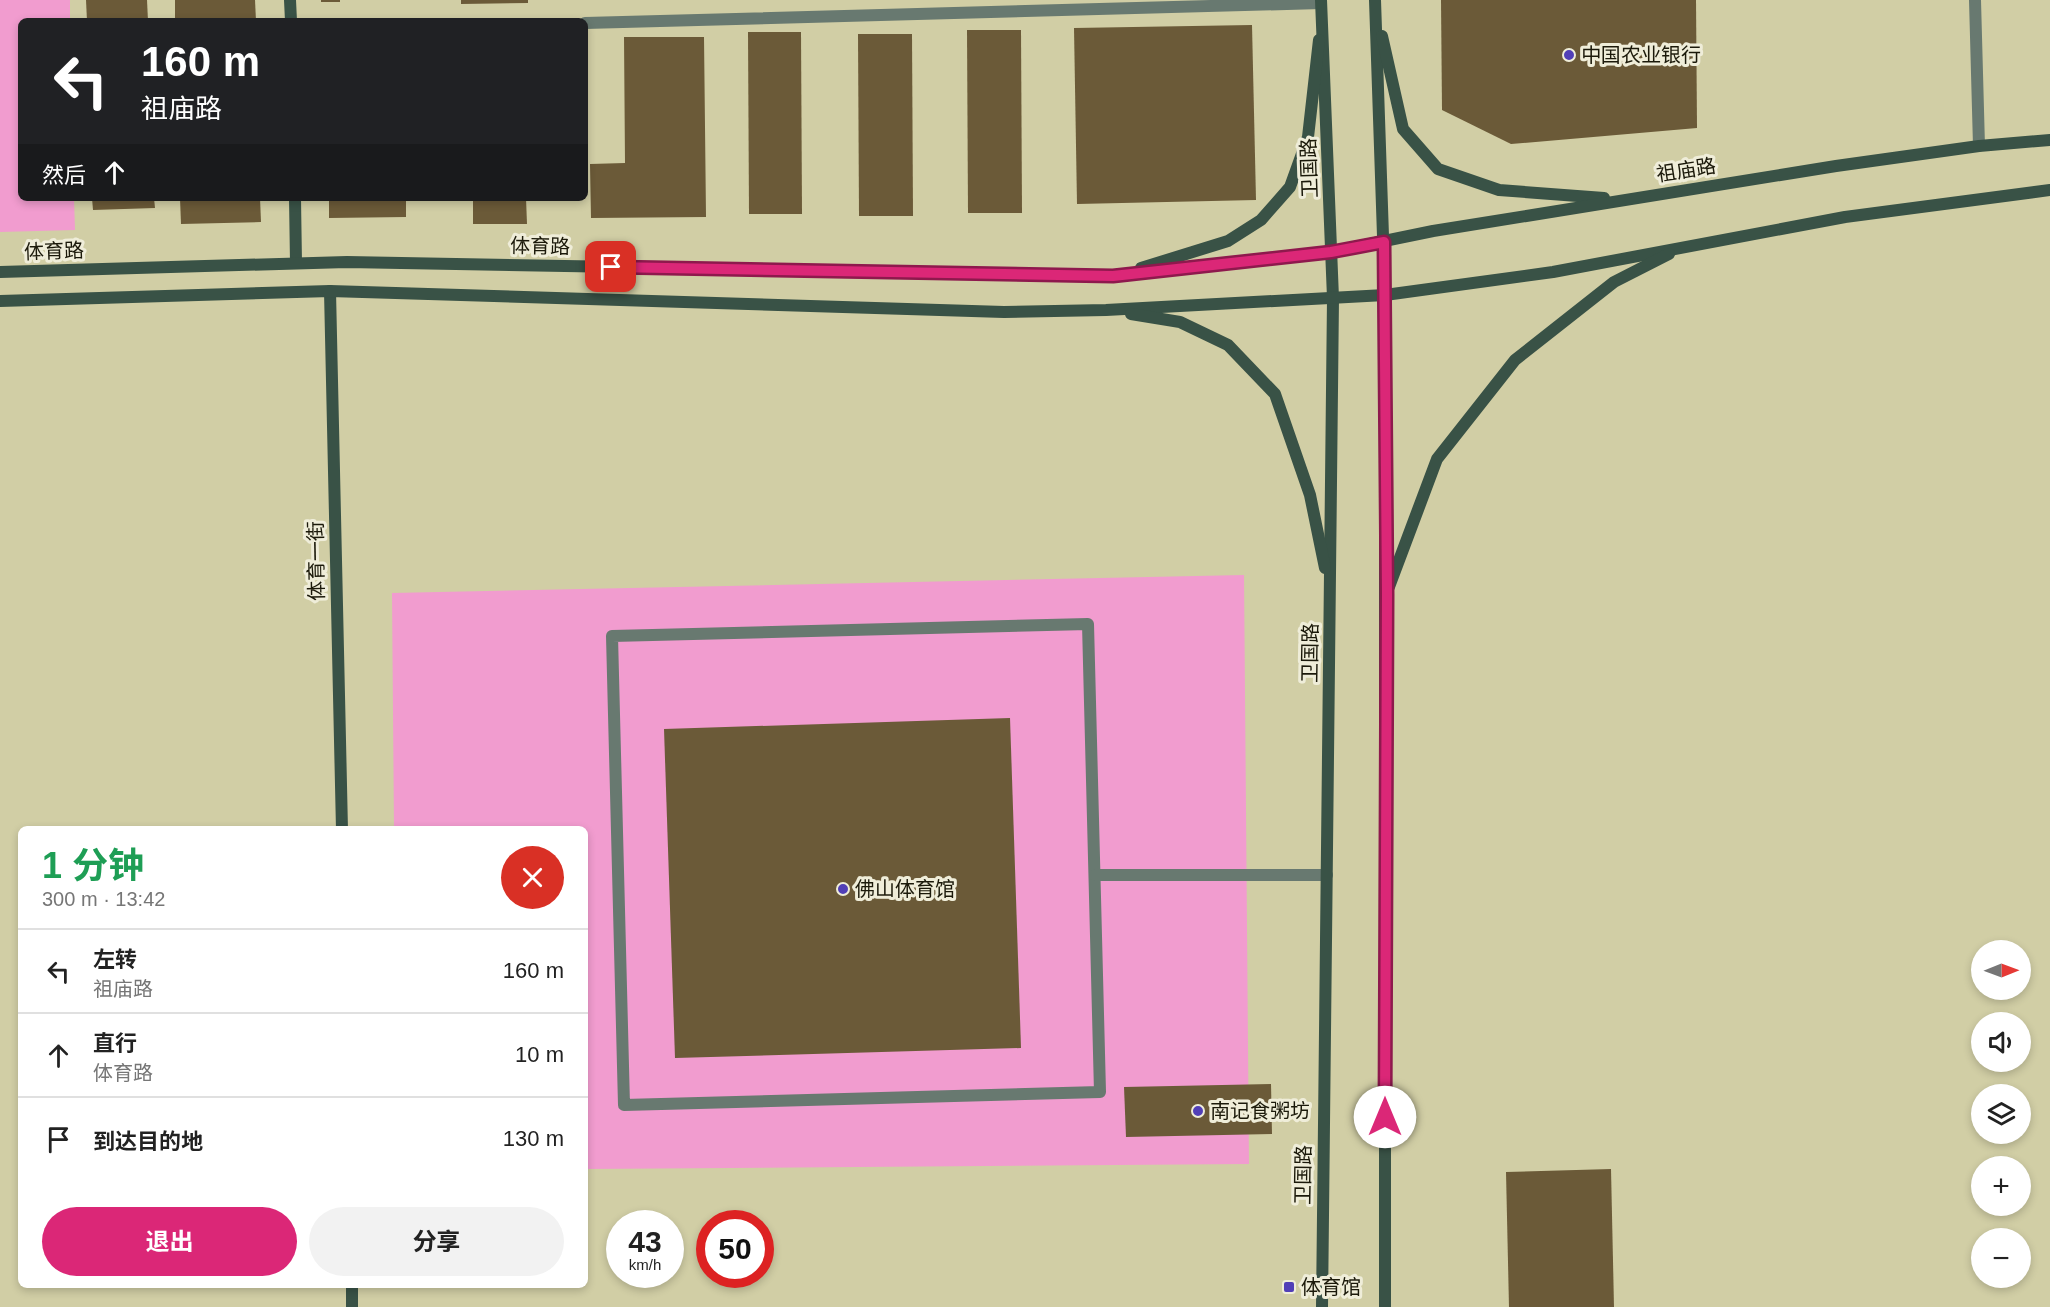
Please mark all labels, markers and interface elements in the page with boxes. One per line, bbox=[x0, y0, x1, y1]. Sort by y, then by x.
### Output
text: 160 m bbox=[141, 38, 260, 85]
icon: left bbox=[42, 42, 120, 120]
place label: 中国农业银行 bbox=[1581, 44, 1701, 66]
marker: 中国农业银行 bbox=[1562, 48, 1576, 62]
text: 祖庙路 bbox=[141, 94, 222, 124]
street label: 卫国路 bbox=[1297, 138, 1321, 198]
street label: 祖庙路 bbox=[1655, 154, 1717, 186]
icon: ahead bbox=[98, 156, 131, 189]
text: 然后 bbox=[42, 163, 86, 188]
street label: 体育路 bbox=[510, 234, 570, 258]
street label: 体育路 bbox=[24, 239, 84, 263]
pin bbox=[585, 241, 636, 292]
icon: arrive bbox=[594, 250, 627, 283]
street label: 体育一街 bbox=[304, 521, 328, 601]
street label: 卫国路 bbox=[1298, 623, 1322, 683]
text: 1 分钟 bbox=[42, 845, 144, 886]
button: close bbox=[501, 846, 564, 909]
place label: 佛山体育馆 bbox=[855, 878, 955, 900]
marker: 佛山体育馆 bbox=[836, 882, 850, 896]
text: 300 m · 13:42 bbox=[42, 888, 165, 910]
north arrow bbox=[1971, 940, 2031, 1000]
map controls bbox=[1971, 940, 2031, 1288]
text: 左转 bbox=[93, 947, 137, 972]
icon: left bbox=[42, 955, 75, 988]
text: 160 m bbox=[503, 958, 564, 983]
text: 祖庙路 bbox=[93, 978, 153, 1000]
button: sound bbox=[1971, 1012, 2031, 1072]
text: 直行 bbox=[93, 1031, 137, 1056]
icon: ahead bbox=[42, 1039, 75, 1072]
text: 10 m bbox=[515, 1042, 564, 1067]
text: 体育路 bbox=[93, 1062, 153, 1084]
button: layers bbox=[1971, 1084, 2031, 1144]
position arrow bbox=[1353, 1085, 1417, 1149]
place label: 南记食粥坊 bbox=[1210, 1100, 1310, 1122]
marker: 南记食粥坊 bbox=[1191, 1104, 1205, 1118]
icon: arrive bbox=[42, 1123, 75, 1156]
text: 130 m bbox=[503, 1126, 564, 1151]
text: 到达目的地 bbox=[93, 1129, 203, 1154]
street label: 卫国路 bbox=[1291, 1145, 1315, 1205]
button: + bbox=[1971, 1156, 2031, 1216]
button: 退出 bbox=[42, 1207, 297, 1276]
button: 分享 bbox=[309, 1207, 564, 1276]
speed limit sign: 50 bbox=[696, 1210, 774, 1288]
text: 43 bbox=[628, 1225, 662, 1258]
button: − bbox=[1971, 1228, 2031, 1288]
text: km/h bbox=[629, 1256, 661, 1273]
place label: 体育馆 bbox=[1301, 1276, 1361, 1298]
marker: 体育馆 bbox=[1282, 1280, 1296, 1294]

